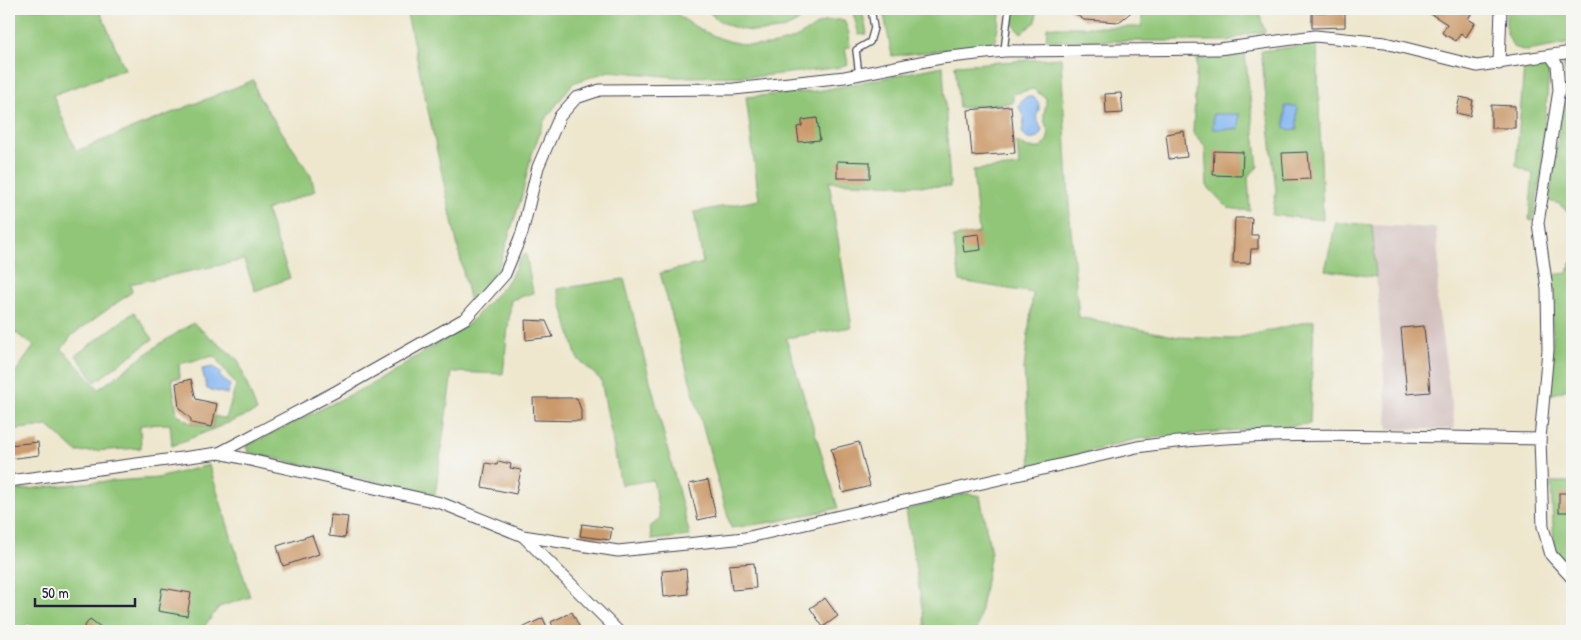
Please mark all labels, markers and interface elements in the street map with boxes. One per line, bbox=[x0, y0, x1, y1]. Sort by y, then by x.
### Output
scale bar bbox=[35, 575, 135, 607]
text: 50 m bbox=[42, 582, 69, 603]

